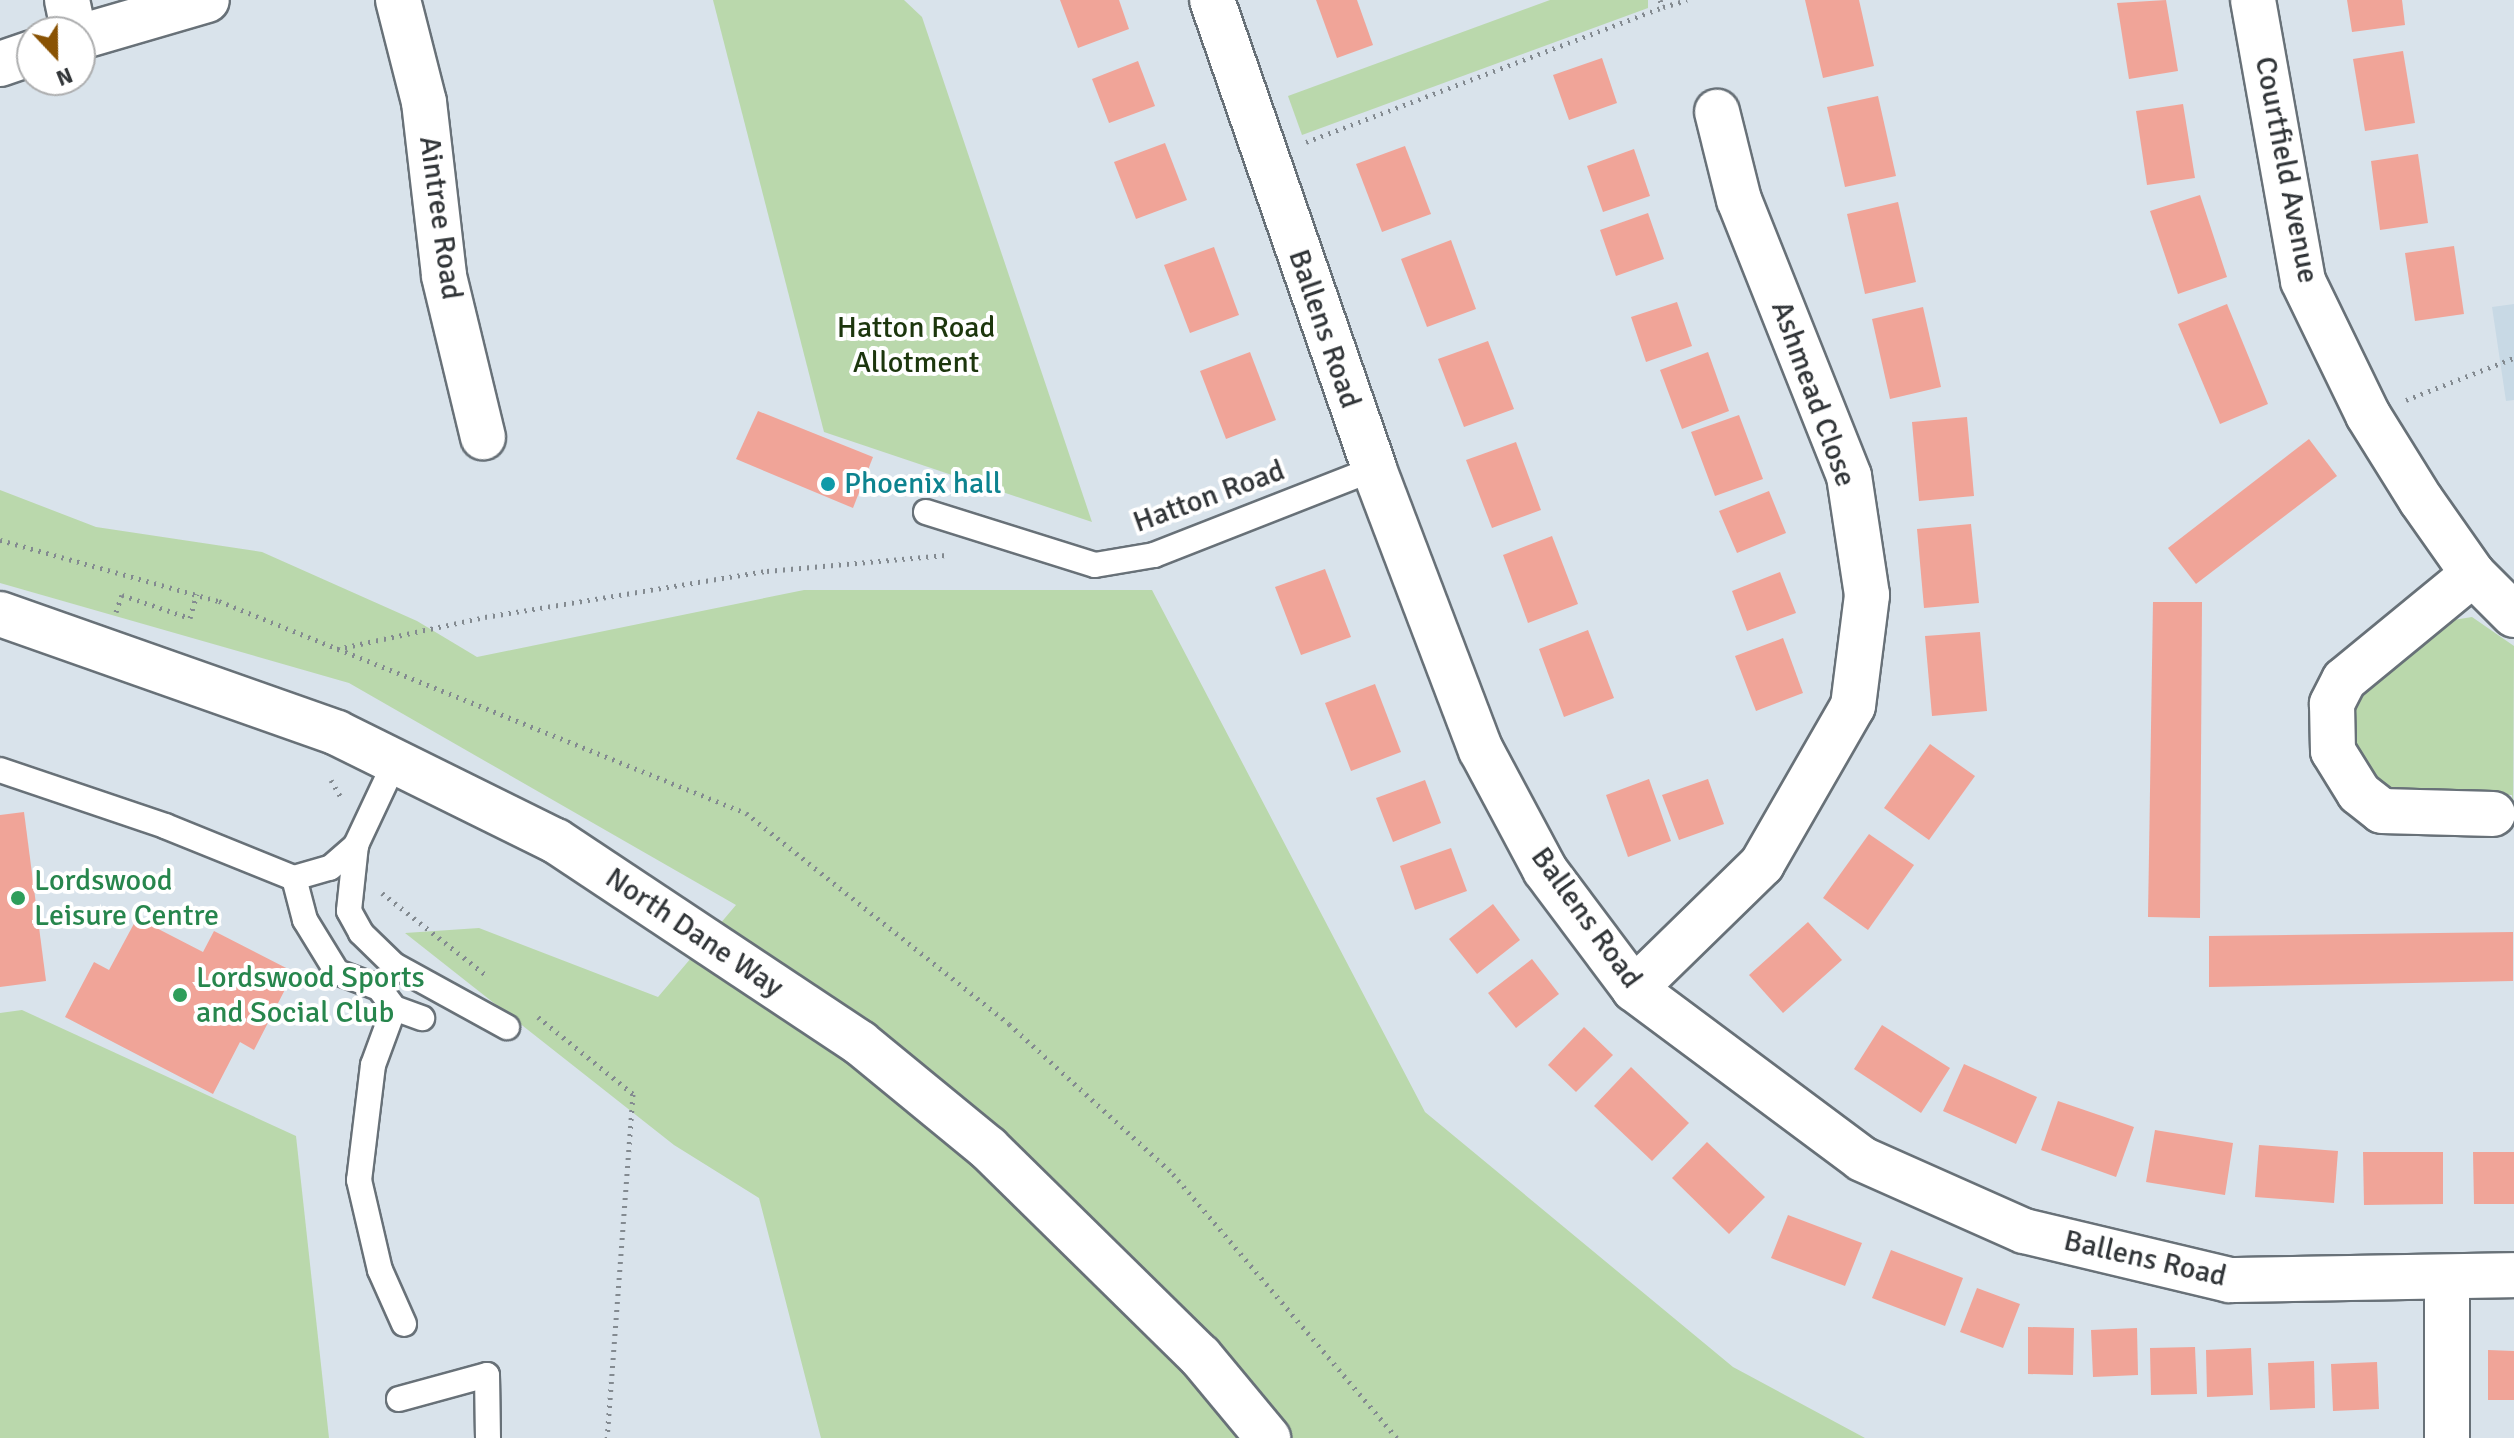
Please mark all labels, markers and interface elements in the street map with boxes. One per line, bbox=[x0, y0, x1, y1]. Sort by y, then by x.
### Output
north arrow bbox=[16, 16, 96, 96]
street label: Courtfield Avenue bbox=[2246, 54, 2326, 286]
text: N bbox=[52, 61, 77, 92]
street label: Aintree Road bbox=[411, 134, 469, 302]
street label: Ballens Road bbox=[1280, 245, 1368, 413]
street label: Ashmead Close bbox=[1763, 296, 1863, 492]
park label: Hatton Road Allotment bbox=[837, 310, 995, 380]
street label: Hatton Road bbox=[1128, 453, 1290, 541]
place label: Phoenix hall bbox=[844, 466, 1002, 502]
marker: Phoenix hall bbox=[819, 475, 837, 493]
street label: Ballens Road bbox=[1523, 840, 1649, 996]
street label: North Dane Way bbox=[598, 860, 790, 1006]
place label: Lordswood Leisure Centre bbox=[34, 863, 219, 934]
marker: Lordswood Leisure Centre bbox=[9, 889, 27, 907]
place label: Lordswood Sports and Social Club bbox=[196, 960, 425, 1030]
marker: Lordswood Sports and Social Club bbox=[171, 986, 189, 1004]
street label: Ballens Road bbox=[2060, 1223, 2230, 1295]

